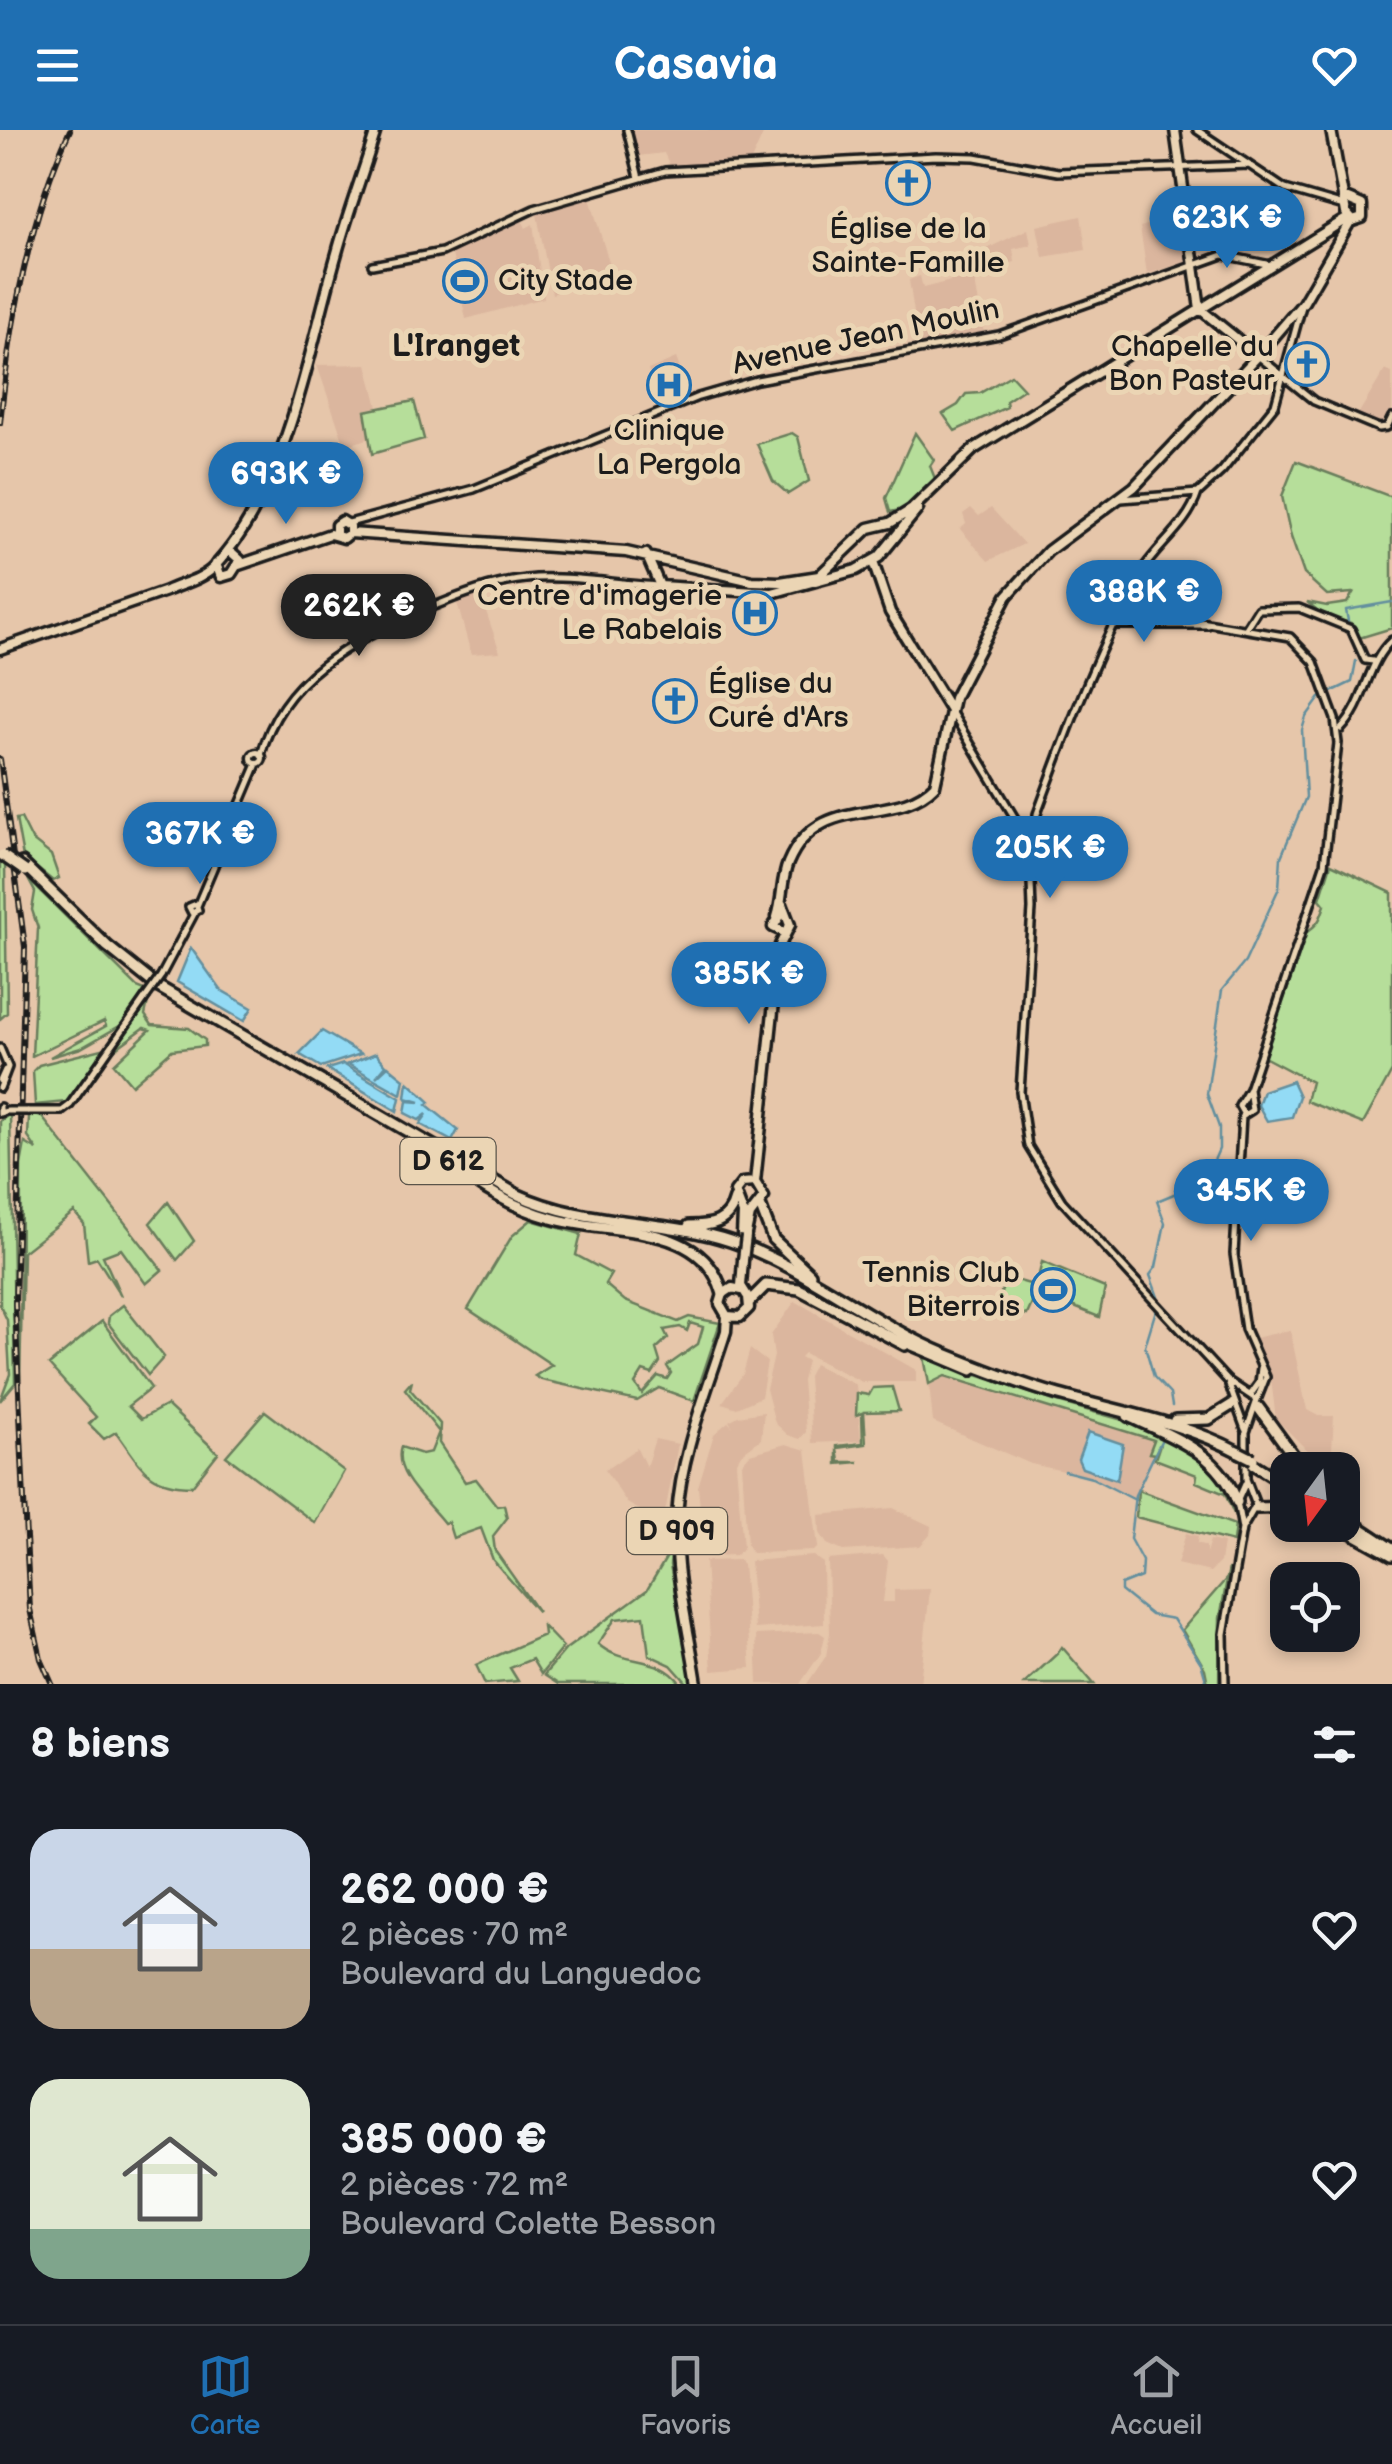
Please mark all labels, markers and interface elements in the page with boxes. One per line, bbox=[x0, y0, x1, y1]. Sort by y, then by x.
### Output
icon: menu bbox=[30, 38, 85, 93]
text: Casavia bbox=[614, 38, 778, 93]
icon: heart bbox=[1307, 38, 1362, 93]
church icon: Église de la Sainte-Famille bbox=[885, 160, 931, 206]
pin: 623K € bbox=[1146, 186, 1308, 271]
text: 623K € bbox=[1172, 199, 1282, 238]
place label: Église de la Sainte-Famille bbox=[812, 210, 1004, 281]
sports icon: City Stade bbox=[442, 258, 488, 304]
place label: City Stade bbox=[498, 263, 633, 299]
street label: Avenue Jean Moulin bbox=[729, 291, 1003, 383]
district label: L'Iranget bbox=[392, 327, 520, 366]
place label: Chapelle du Bon Pasteur bbox=[1108, 329, 1275, 399]
church icon: Chapelle du Bon Pasteur bbox=[1284, 341, 1330, 387]
hospital icon: Clinique La Pergola bbox=[646, 362, 692, 408]
place label: Clinique La Pergola bbox=[597, 413, 742, 483]
pin: 693K € bbox=[205, 442, 367, 527]
text: 693K € bbox=[230, 455, 342, 494]
pin: 388K € bbox=[1063, 560, 1225, 645]
text: 388K € bbox=[1088, 573, 1200, 612]
pin: 262K € bbox=[278, 574, 440, 659]
place label: Centre d'imagerie Le Rabelais bbox=[477, 578, 722, 648]
text: 262K € bbox=[303, 587, 415, 626]
hospital icon: Centre d'imagerie Le Rabelais bbox=[732, 590, 778, 636]
place label: Église du Curé d'Ars bbox=[708, 665, 849, 736]
church icon: Église du Curé d'Ars bbox=[652, 678, 698, 724]
pin: 367K € bbox=[119, 802, 281, 887]
text: 367K € bbox=[145, 815, 255, 854]
pin: 205K € bbox=[969, 816, 1131, 901]
text: 205K € bbox=[994, 829, 1106, 868]
pin: 385K € bbox=[668, 942, 830, 1027]
text: 385K € bbox=[694, 955, 804, 994]
road number: D 612 bbox=[400, 1138, 496, 1184]
pin: 345K € bbox=[1170, 1159, 1332, 1244]
text: 345K € bbox=[1196, 1172, 1306, 1211]
place label: Tennis Club Biterrois bbox=[862, 1255, 1020, 1325]
sports icon: Tennis Club Biterrois bbox=[1030, 1267, 1076, 1313]
north arrow bbox=[1270, 1452, 1360, 1542]
map controls bbox=[1270, 1452, 1360, 1652]
road number: D 909 bbox=[627, 1508, 727, 1554]
button: locate bbox=[1270, 1562, 1360, 1652]
icon: filters bbox=[1307, 1717, 1362, 1772]
text: 8 biens bbox=[30, 1719, 170, 1770]
text: 262 000 € bbox=[340, 1865, 549, 1916]
icon: home bbox=[110, 1869, 230, 1989]
icon: heart bbox=[1307, 1902, 1362, 1957]
text: 2 pièces · 70 m² bbox=[340, 1916, 568, 1955]
text: Boulevard du Languedoc bbox=[340, 1955, 702, 1994]
text: 385 000 € bbox=[340, 2115, 547, 2166]
icon: home bbox=[110, 2119, 230, 2239]
icon: heart bbox=[1307, 2152, 1362, 2207]
text: 2 pièces · 72 m² bbox=[340, 2166, 568, 2205]
text: Boulevard Colette Besson bbox=[340, 2205, 716, 2244]
tab: Carte bbox=[190, 2349, 260, 2442]
tab: Favoris bbox=[640, 2349, 731, 2442]
tab: Accueil bbox=[1111, 2349, 1202, 2442]

